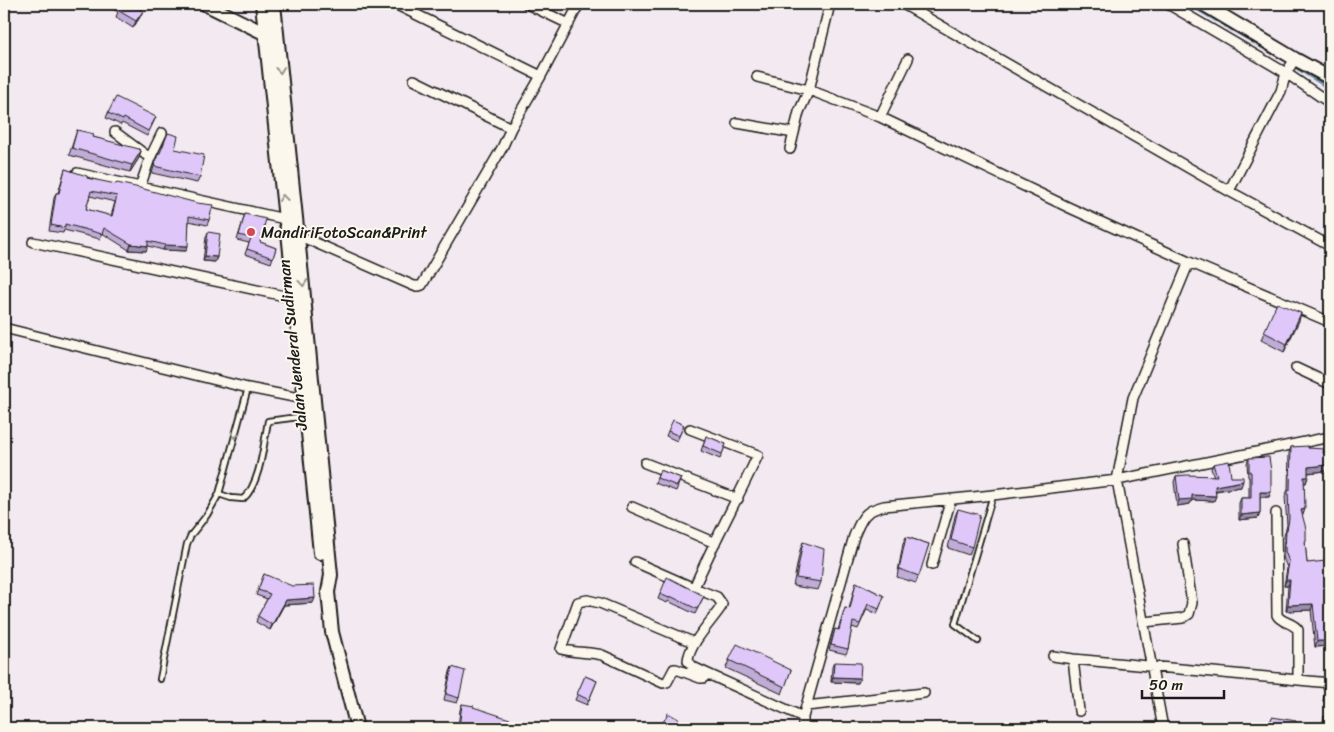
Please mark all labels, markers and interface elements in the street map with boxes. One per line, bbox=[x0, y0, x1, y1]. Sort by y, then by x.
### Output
one-way arrow bbox=[274, 66, 285, 74]
one-way arrow bbox=[278, 194, 289, 202]
place label: MandiriFotoScan&Print bbox=[261, 218, 427, 247]
marker: MandiriFotoScan&Print bbox=[245, 226, 257, 238]
street label: Jalan Jenderal Sudirman bbox=[269, 258, 316, 433]
one-way arrow bbox=[297, 280, 308, 288]
one-way arrow bbox=[230, 430, 241, 439]
scale bar bbox=[1142, 667, 1224, 699]
text: 50 m bbox=[1149, 672, 1184, 698]

